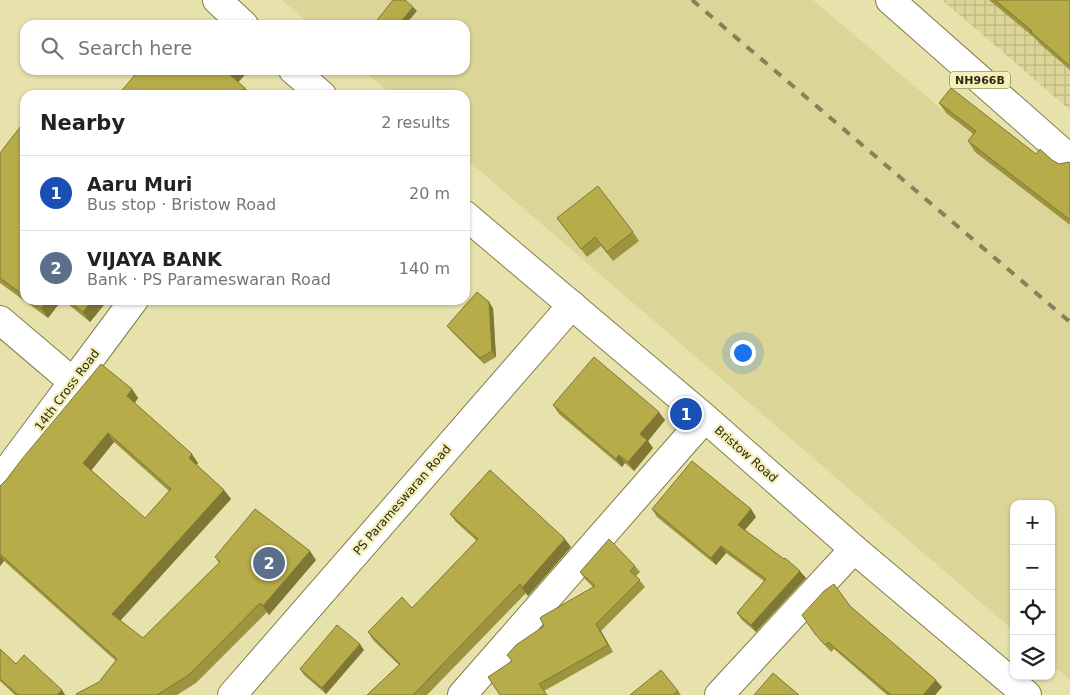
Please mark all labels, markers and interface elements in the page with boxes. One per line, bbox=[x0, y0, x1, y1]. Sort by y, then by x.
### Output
search box bbox=[20, 20, 470, 75]
icon: search bbox=[38, 34, 66, 62]
text: Search here bbox=[78, 37, 192, 59]
road number: NH966B bbox=[950, 72, 1010, 88]
text: Nearby bbox=[40, 111, 125, 135]
text: 2 results bbox=[381, 113, 450, 132]
text: Aaru Muri bbox=[87, 173, 192, 195]
text: 1 bbox=[50, 184, 62, 203]
text: 20 m bbox=[409, 184, 450, 203]
text: Bus stop · Bristow Road bbox=[87, 195, 276, 214]
text: VIJAYA BANK bbox=[87, 248, 222, 270]
text: 2 bbox=[50, 259, 62, 278]
text: 140 m bbox=[399, 259, 450, 278]
text: Bank · PS Parameswaran Road bbox=[87, 270, 331, 289]
your location bbox=[730, 340, 756, 366]
street label: 14th Cross Road bbox=[32, 347, 102, 433]
pin: 1 bbox=[670, 395, 702, 433]
street label: Bristow Road bbox=[712, 423, 780, 485]
street label: PS Parameswaran Road bbox=[350, 442, 454, 558]
map controls bbox=[1010, 500, 1055, 680]
button: + bbox=[1010, 500, 1055, 545]
pin: 2 bbox=[253, 544, 285, 582]
button: − bbox=[1010, 545, 1055, 590]
button: locate bbox=[1010, 590, 1055, 635]
button: layers bbox=[1010, 635, 1055, 680]

